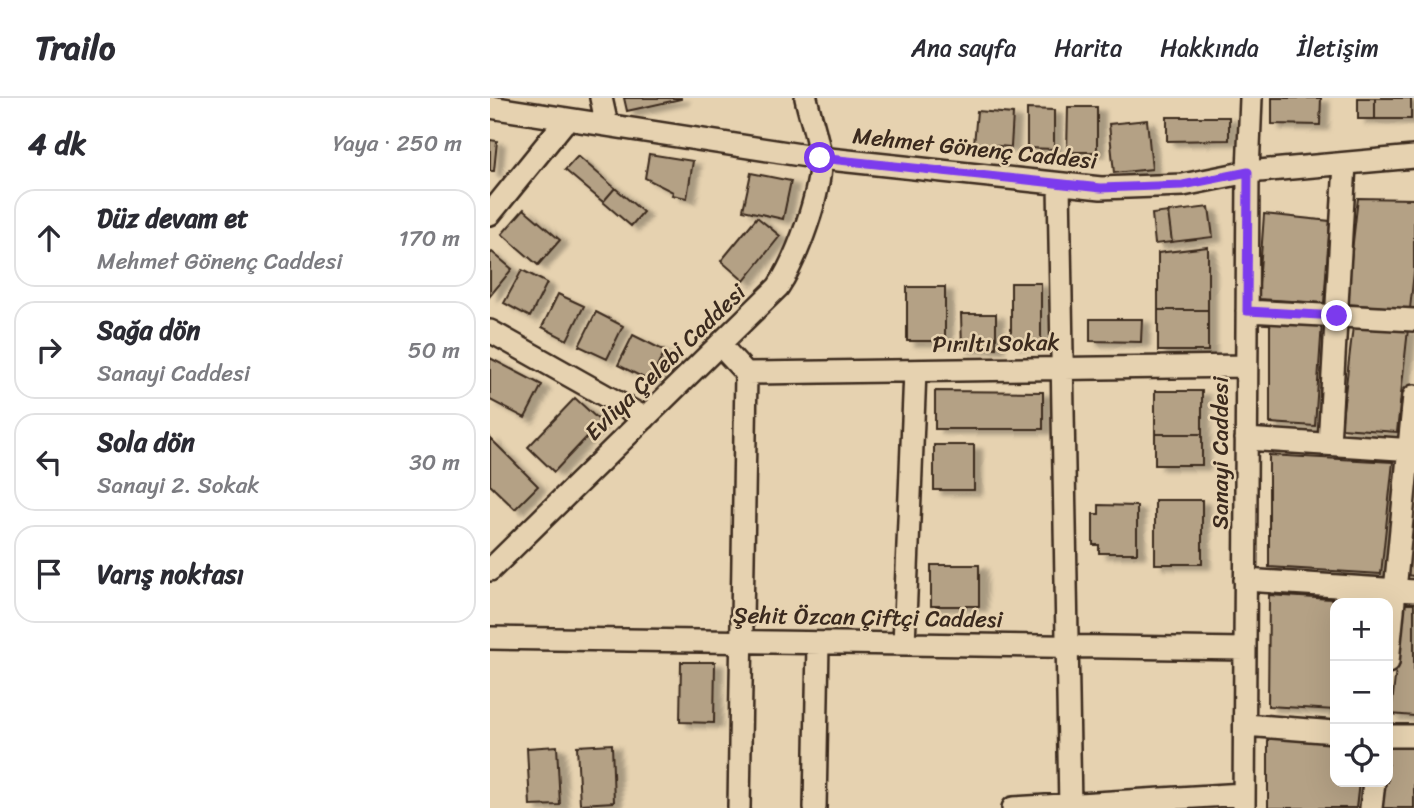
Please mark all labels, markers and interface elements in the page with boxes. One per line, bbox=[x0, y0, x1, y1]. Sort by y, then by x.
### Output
text: Trailo bbox=[35, 19, 115, 77]
text: Ana sayfa bbox=[911, 27, 1016, 69]
text: Harita bbox=[1054, 27, 1122, 69]
text: Hakkında bbox=[1160, 27, 1259, 69]
text: İletişim bbox=[1297, 27, 1379, 69]
street label: Mehmet Gönenç Caddesi bbox=[851, 115, 1100, 182]
text: 4 dk bbox=[28, 117, 86, 171]
text: Yaya · 250 m bbox=[333, 123, 462, 164]
route start bbox=[804, 142, 835, 173]
text: Düz devam et bbox=[97, 195, 248, 241]
text: 170 m bbox=[399, 218, 460, 259]
icon: ahead bbox=[30, 219, 68, 257]
text: Mehmet Gönenç Caddesi bbox=[97, 241, 343, 282]
street label: Evliya Çelebi Caddesi bbox=[575, 273, 757, 451]
route end bbox=[1321, 300, 1352, 331]
text: Sağa dön bbox=[97, 307, 200, 353]
street label: Pırıltı Sokak bbox=[932, 322, 1060, 365]
text: 50 m bbox=[408, 330, 460, 371]
icon: right bbox=[30, 331, 68, 369]
text: Sanayi Caddesi bbox=[97, 353, 250, 394]
street label: Sanayi Caddesi bbox=[1200, 376, 1241, 530]
text: Sola dön bbox=[97, 419, 195, 465]
text: 30 m bbox=[409, 442, 460, 483]
icon: left bbox=[30, 443, 68, 481]
text: Sanayi 2. Sokak bbox=[97, 465, 260, 506]
text: Varış noktası bbox=[97, 551, 244, 597]
icon: arrive bbox=[30, 555, 68, 593]
street label: Şehit Özcan Çiftçi Caddesi bbox=[733, 595, 1004, 640]
map controls bbox=[1330, 598, 1393, 787]
button: + bbox=[1330, 598, 1393, 661]
button: − bbox=[1330, 661, 1393, 724]
button: locate bbox=[1330, 724, 1393, 787]

